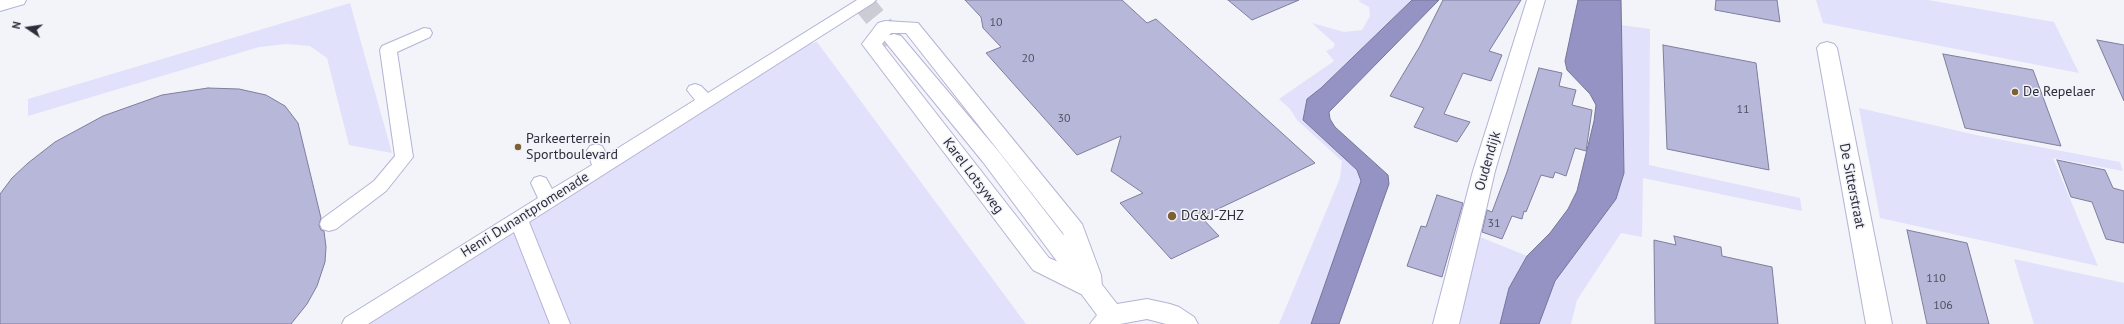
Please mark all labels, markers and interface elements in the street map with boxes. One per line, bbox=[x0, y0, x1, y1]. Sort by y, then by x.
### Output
north arrow bbox=[8, 8, 48, 48]
house number: 10 bbox=[989, 16, 1003, 30]
text: N bbox=[9, 20, 24, 30]
house number: 20 bbox=[1021, 52, 1035, 66]
place label: De Repelaer bbox=[2023, 84, 2095, 100]
marker: De Repelaer bbox=[2010, 87, 2020, 97]
house number: 11 bbox=[1736, 103, 1750, 117]
house number: 30 bbox=[1057, 112, 1071, 126]
street label: Oudendijk bbox=[1471, 129, 1505, 193]
place label: Parkeerterrein Sportboulevard bbox=[526, 131, 618, 164]
street label: Karel Lotsyweg bbox=[939, 135, 1007, 217]
marker: Parkeerterrein Sportboulevard bbox=[513, 142, 523, 152]
street label: De Sitterstraat bbox=[1836, 142, 1868, 230]
street label: Henri Dunantpromenade bbox=[458, 169, 592, 261]
place label: DG&J-ZHZ bbox=[1181, 208, 1244, 224]
marker: DG&J-ZHZ bbox=[1166, 210, 1178, 222]
house number: 31 bbox=[1487, 217, 1501, 231]
house number: 110 bbox=[1926, 272, 1946, 286]
house number: 106 bbox=[1933, 299, 1953, 313]

